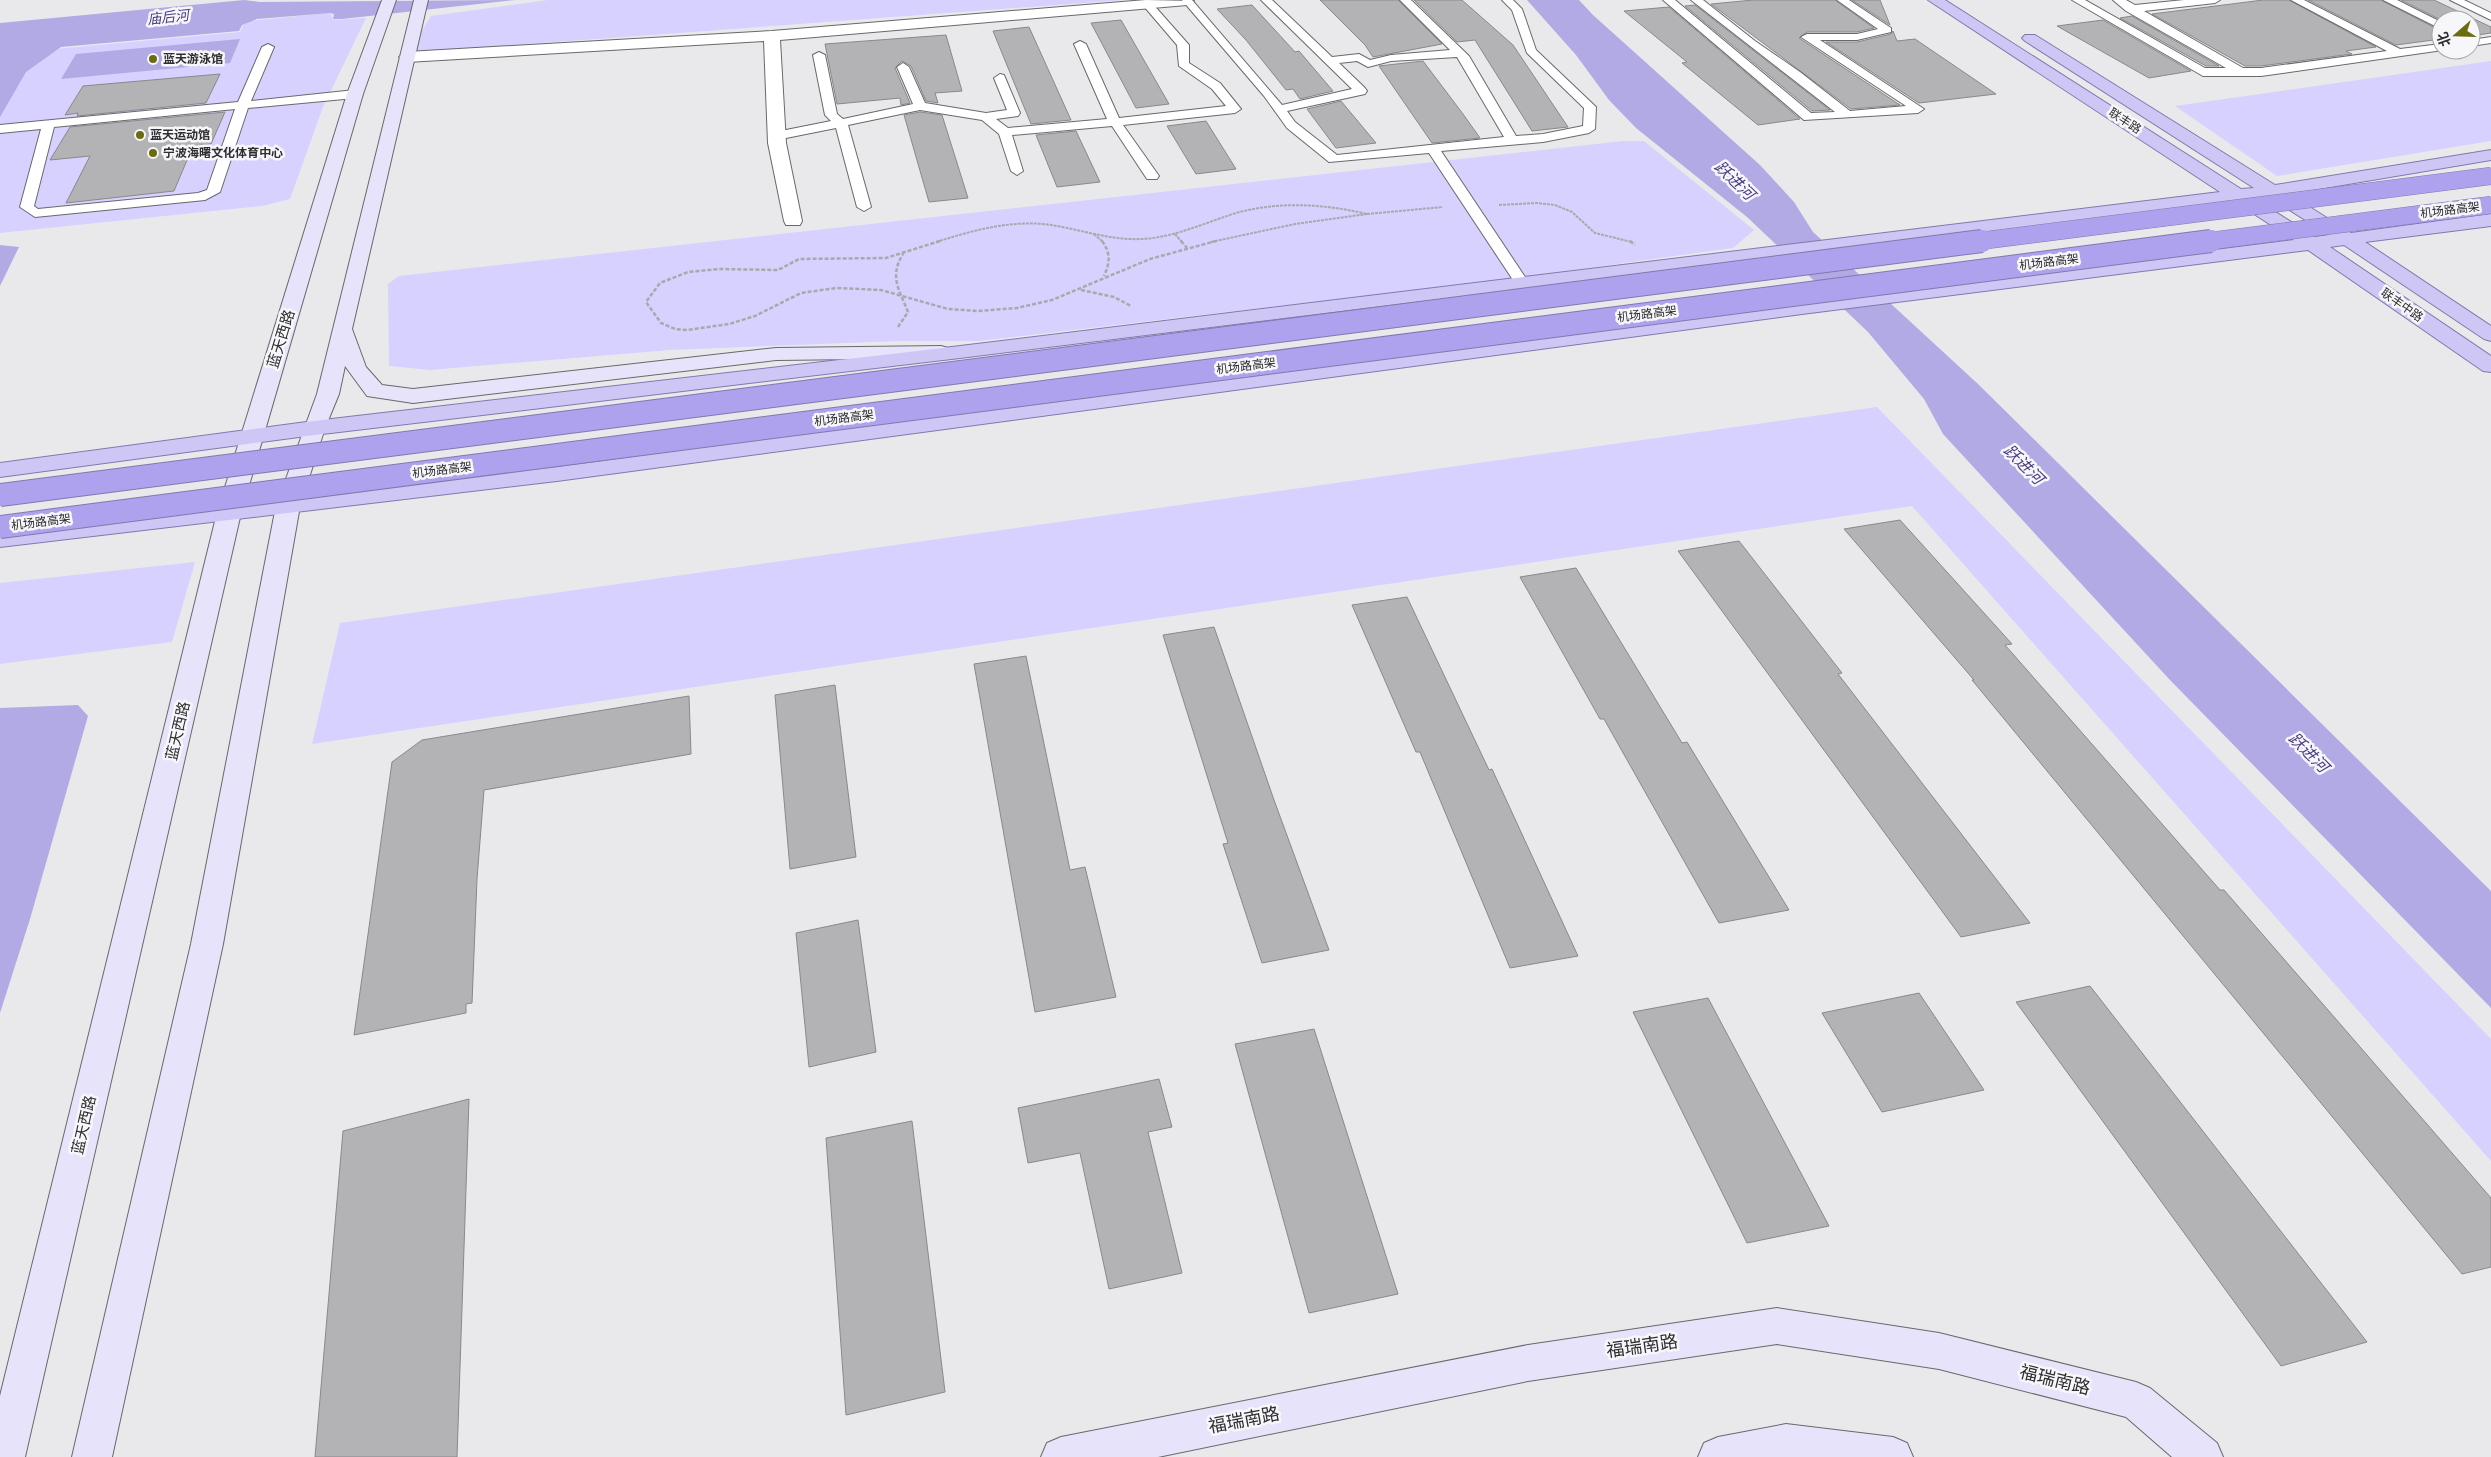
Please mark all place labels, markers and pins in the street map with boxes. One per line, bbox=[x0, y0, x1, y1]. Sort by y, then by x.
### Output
place label: 蓝天游泳馆 bbox=[163, 52, 223, 66]
marker: 蓝天游泳馆 bbox=[147, 53, 159, 65]
place label: 蓝天运动馆 bbox=[150, 128, 210, 142]
marker: 蓝天运动馆 bbox=[134, 129, 146, 141]
place label: 宁波海曙文化体育中心 bbox=[163, 146, 283, 160]
marker: 宁波海曙文化体育中心 bbox=[147, 147, 159, 159]

